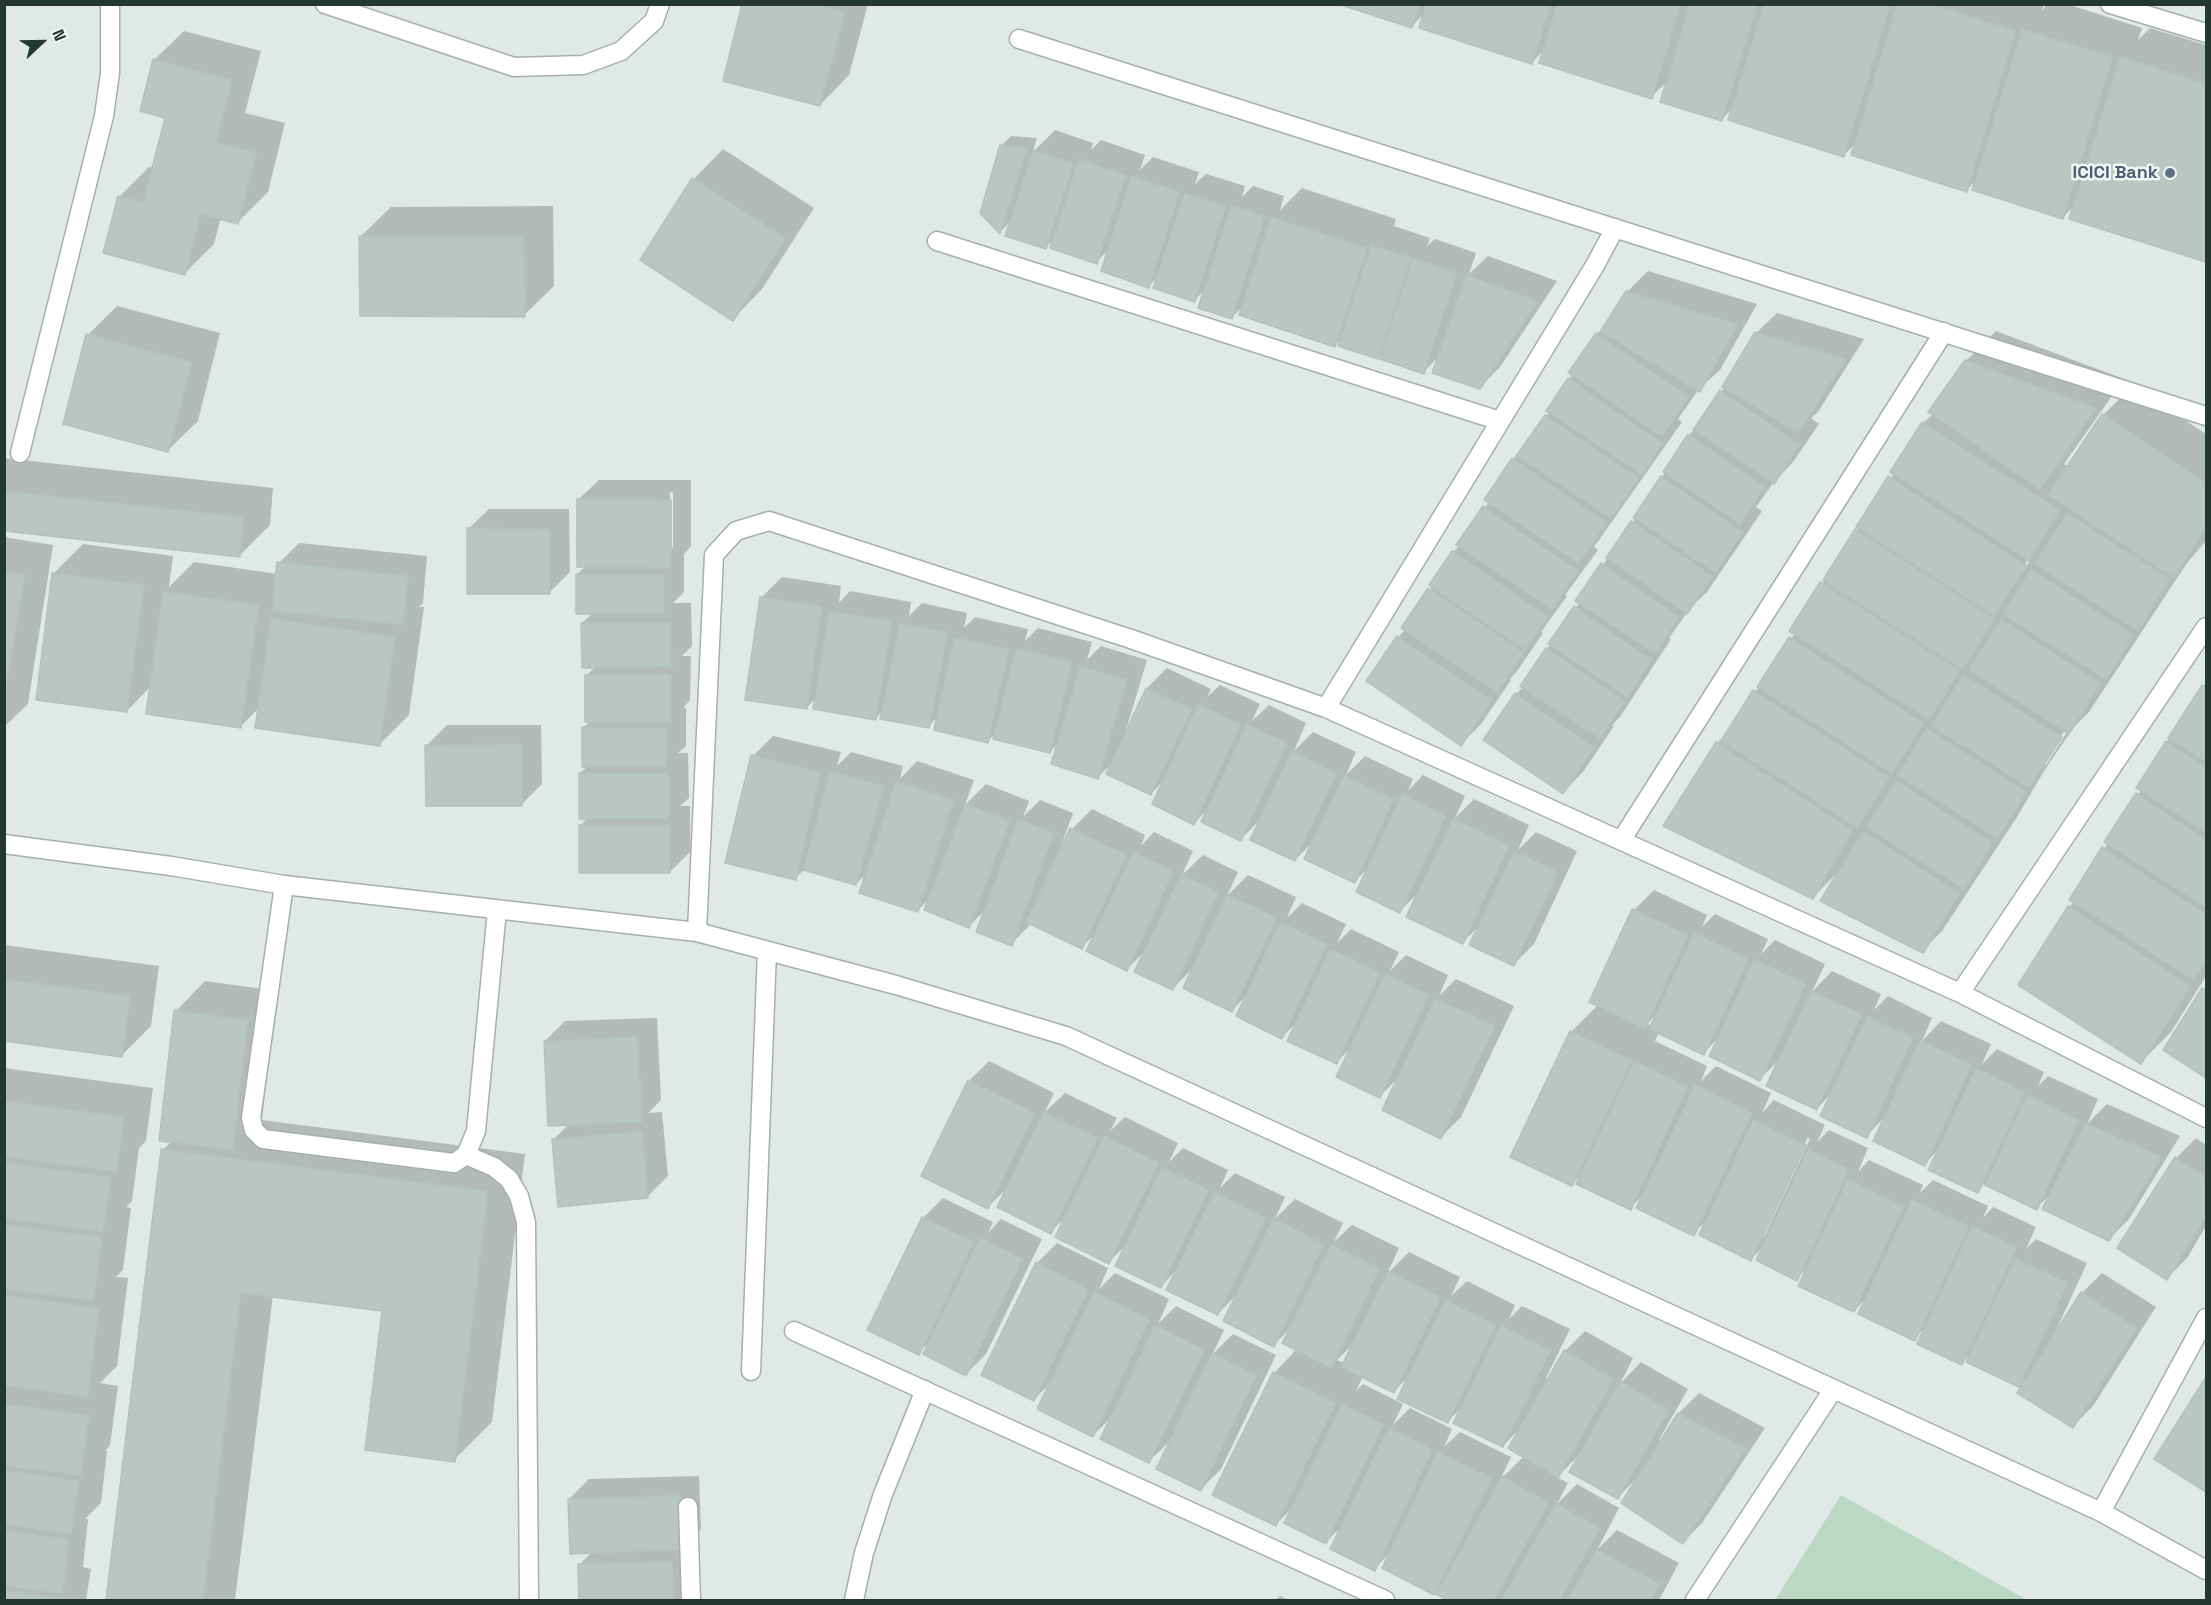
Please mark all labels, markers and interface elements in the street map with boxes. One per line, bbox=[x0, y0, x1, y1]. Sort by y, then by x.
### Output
north arrow bbox=[12, 12, 72, 72]
text: N bbox=[47, 26, 71, 44]
place label: ICICI Bank bbox=[2072, 162, 2158, 184]
marker: ICICI Bank bbox=[2163, 166, 2177, 180]

